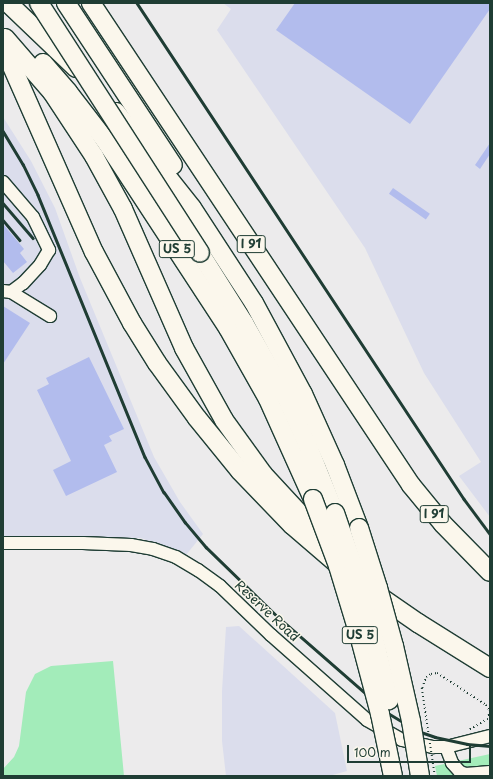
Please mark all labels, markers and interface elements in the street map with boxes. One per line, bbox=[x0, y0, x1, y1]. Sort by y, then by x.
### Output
road number: I 91 bbox=[236, 234, 266, 254]
road number: US 5 bbox=[158, 239, 196, 259]
road number: I 91 bbox=[419, 504, 449, 524]
street label: Reserve Road bbox=[231, 577, 303, 645]
road number: US 5 bbox=[341, 625, 379, 645]
scale bar bbox=[349, 737, 473, 763]
text: 100 m bbox=[354, 743, 391, 761]

